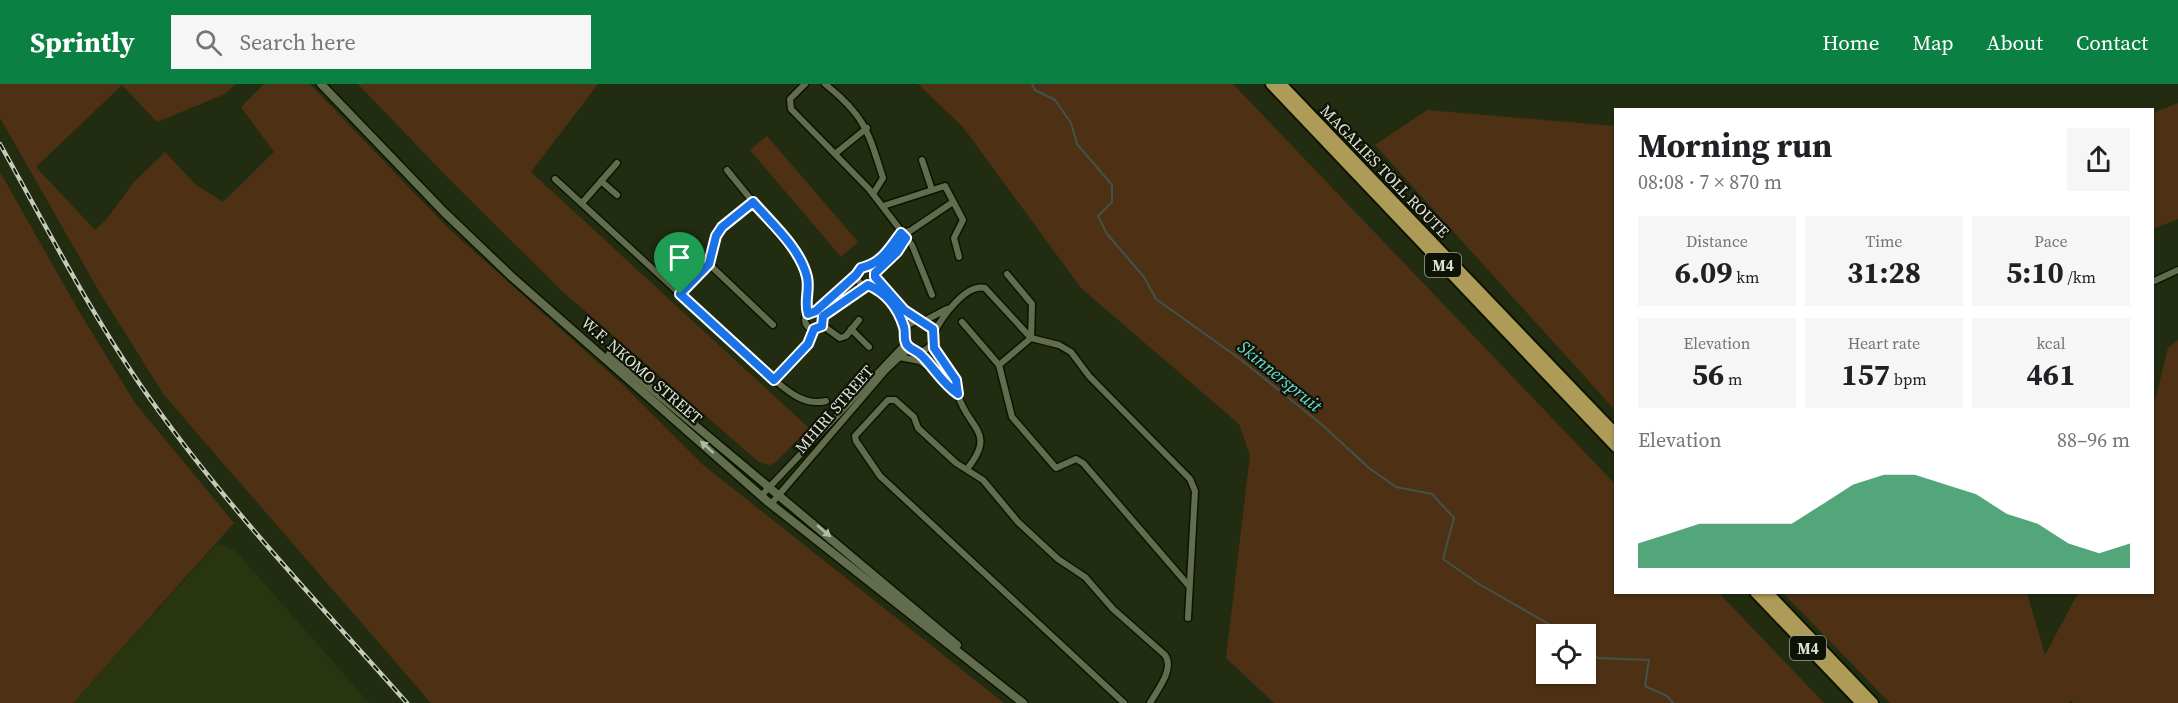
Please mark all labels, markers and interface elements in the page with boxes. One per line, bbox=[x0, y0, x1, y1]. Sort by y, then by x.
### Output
search box bbox=[171, 15, 591, 69]
text: Sprintly bbox=[30, 23, 135, 61]
icon: search bbox=[192, 26, 225, 59]
text: Search here bbox=[240, 27, 356, 57]
text: Home bbox=[1822, 28, 1880, 57]
text: Map bbox=[1913, 28, 1954, 57]
text: About bbox=[1987, 28, 2043, 57]
text: Contact bbox=[2076, 28, 2148, 57]
street label: MAGALIES TOLL ROUTE bbox=[1316, 100, 1455, 242]
text: Morning run bbox=[1638, 123, 1832, 168]
button: share bbox=[2067, 128, 2130, 191]
text: 08:08 · 7 × 870 m bbox=[1638, 168, 1782, 196]
text: Distance bbox=[1686, 230, 1748, 252]
text: Time bbox=[1865, 230, 1903, 252]
text: Pace bbox=[2034, 230, 2068, 252]
pin bbox=[654, 232, 705, 294]
icon: arrive bbox=[663, 241, 696, 274]
text: 6.09 bbox=[1675, 252, 1732, 293]
text: 31:28 bbox=[1847, 252, 1921, 293]
text: 5:10 bbox=[2006, 252, 2064, 293]
road number: M4 bbox=[1425, 253, 1461, 277]
text: km bbox=[1732, 266, 1759, 288]
text: /km bbox=[2064, 266, 2096, 288]
street label: W.F. NKOMO STREET bbox=[577, 311, 707, 429]
text: Elevation bbox=[1684, 332, 1750, 354]
text: Heart rate bbox=[1848, 332, 1920, 354]
text: kcal bbox=[2036, 332, 2066, 354]
water label: Skinnerspruit bbox=[1233, 334, 1328, 418]
text: 56 bbox=[1692, 354, 1724, 395]
text: 157 bbox=[1841, 354, 1890, 395]
text: 461 bbox=[2027, 354, 2075, 395]
street label: MHIRI STREET bbox=[790, 360, 879, 458]
text: m bbox=[1724, 368, 1742, 390]
text: bpm bbox=[1890, 368, 1927, 390]
text: Elevation bbox=[1638, 426, 1722, 454]
text: 88–96 m bbox=[2057, 426, 2130, 454]
one-way arrow bbox=[699, 440, 714, 454]
one-way arrow bbox=[816, 524, 831, 537]
map controls bbox=[1536, 624, 1596, 684]
button: locate bbox=[1536, 624, 1596, 684]
road number: M4 bbox=[1790, 636, 1826, 660]

